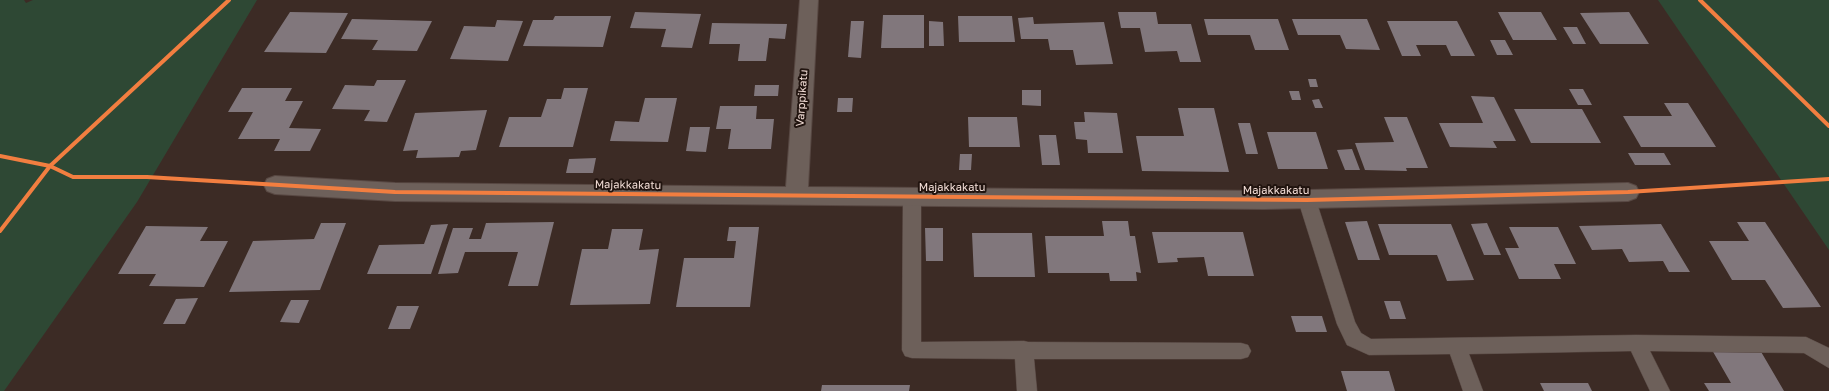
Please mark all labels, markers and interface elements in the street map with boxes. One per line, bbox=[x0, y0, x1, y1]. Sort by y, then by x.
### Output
street label: Varppikatu bbox=[793, 69, 811, 127]
street label: Majakkakatu bbox=[595, 178, 661, 192]
street label: Majakkakatu bbox=[919, 181, 985, 195]
street label: Majakkakatu bbox=[1243, 184, 1309, 198]

